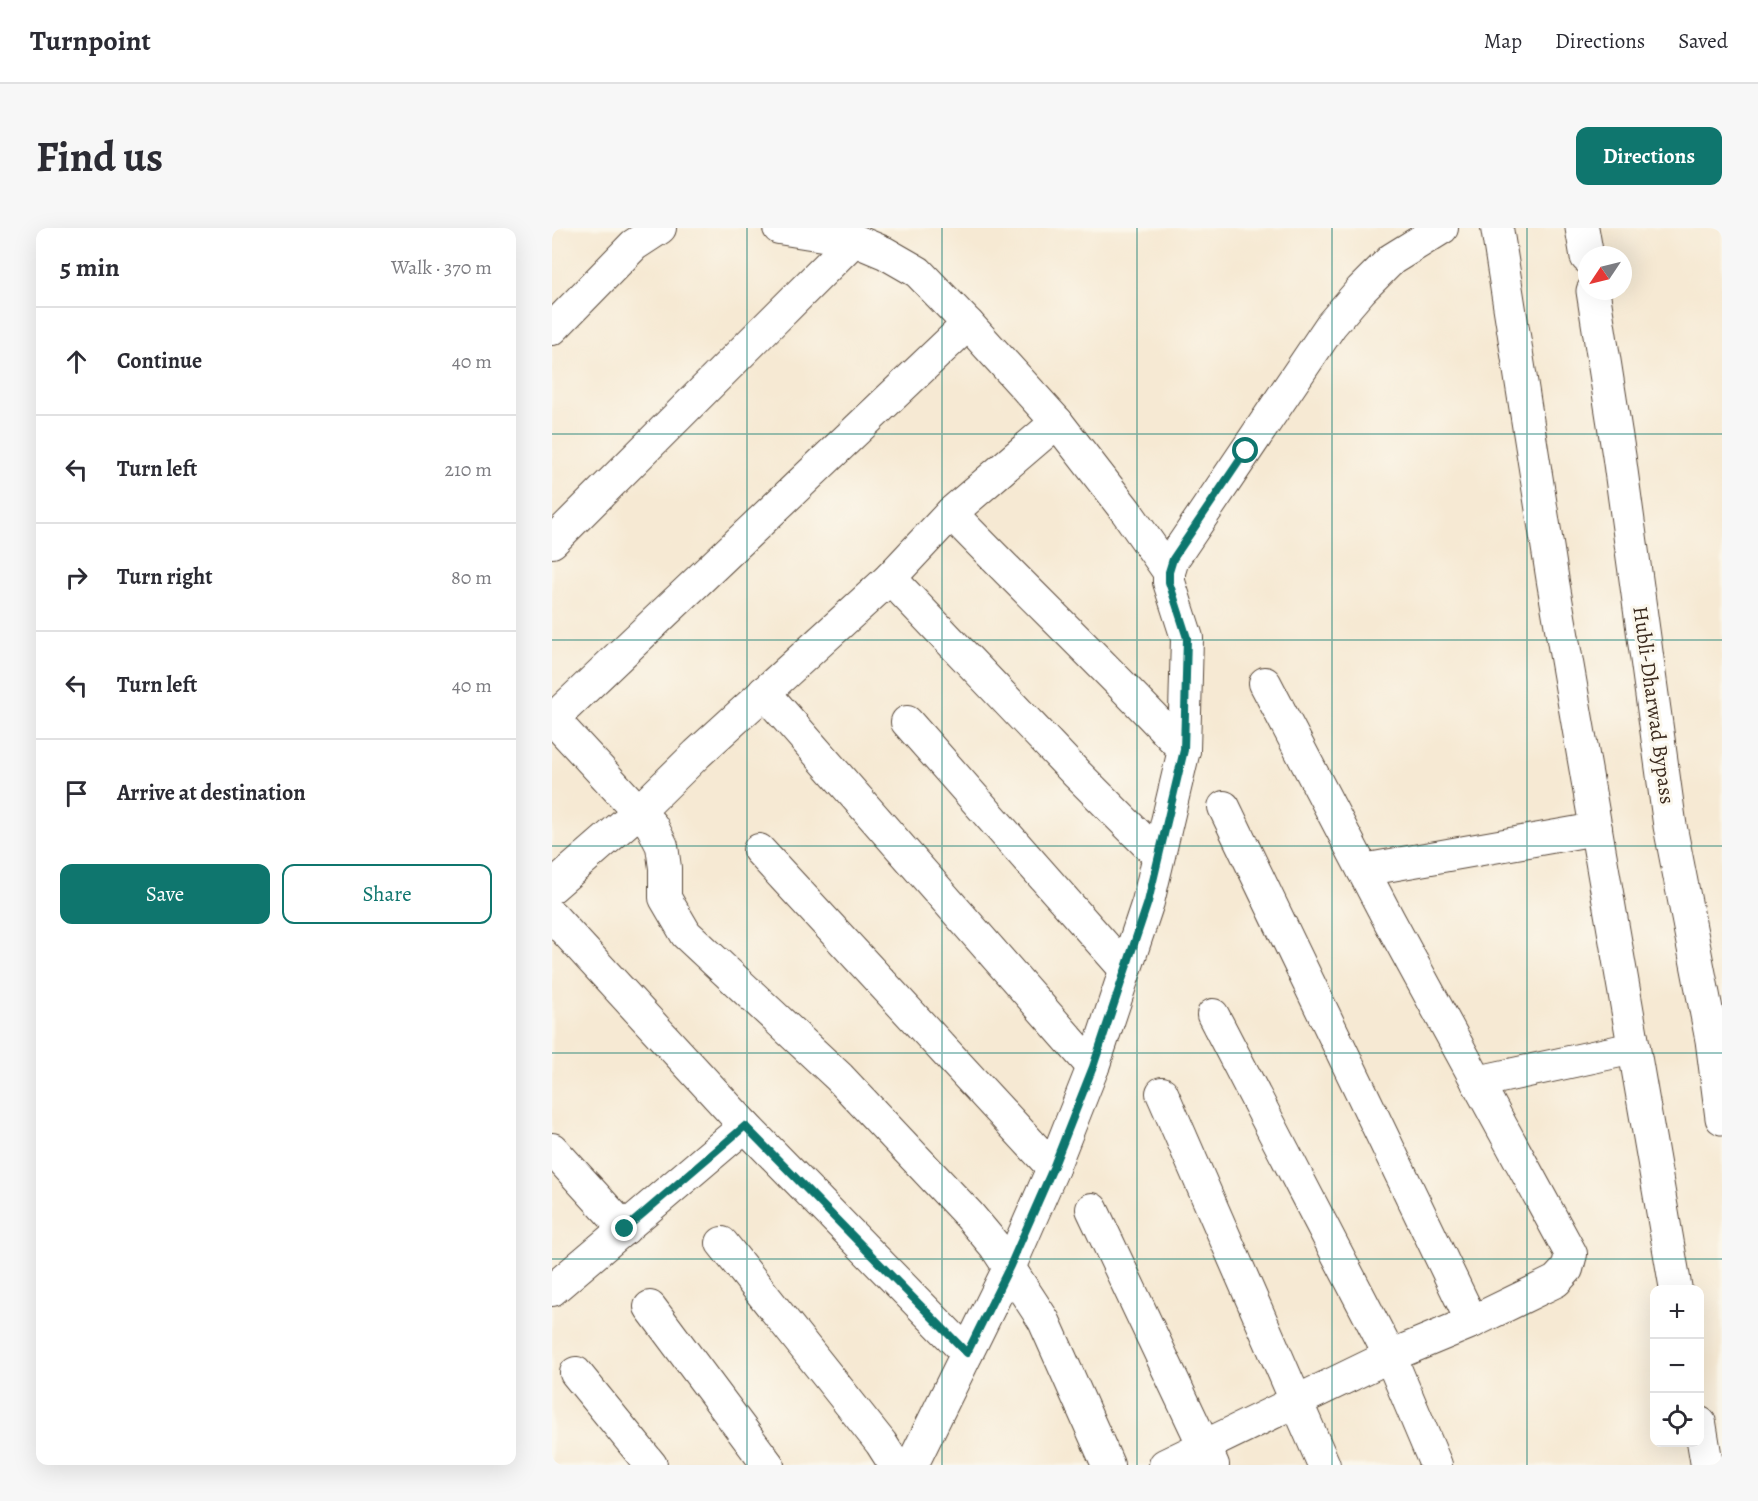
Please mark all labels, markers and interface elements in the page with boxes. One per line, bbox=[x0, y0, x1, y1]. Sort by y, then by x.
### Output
text: Turnpoint bbox=[30, 22, 151, 60]
text: Map bbox=[1484, 27, 1522, 55]
text: Directions bbox=[1555, 27, 1645, 55]
text: Saved bbox=[1678, 27, 1728, 55]
button: Directions bbox=[1576, 127, 1722, 185]
text: Find us bbox=[36, 128, 163, 185]
north arrow bbox=[1578, 246, 1632, 300]
text: 5 min bbox=[60, 250, 120, 285]
text: Walk · 370 m bbox=[391, 254, 492, 281]
icon: ahead bbox=[60, 345, 93, 378]
text: Continue bbox=[117, 346, 202, 376]
text: 40 m bbox=[452, 348, 492, 375]
route start bbox=[1232, 437, 1258, 463]
icon: left bbox=[60, 453, 93, 486]
text: Turn left bbox=[117, 454, 197, 484]
text: 210 m bbox=[444, 456, 492, 483]
icon: right bbox=[60, 561, 93, 594]
text: Turn right bbox=[117, 562, 213, 592]
text: 80 m bbox=[451, 564, 492, 591]
street label: Hubli-Dharwad Bypass bbox=[1626, 604, 1682, 806]
icon: left bbox=[60, 669, 93, 702]
text: Turn left bbox=[117, 670, 197, 700]
text: 40 m bbox=[452, 672, 492, 699]
icon: arrive bbox=[60, 777, 93, 810]
text: Arrive at destination bbox=[117, 778, 306, 808]
button: Save bbox=[60, 864, 270, 924]
button: Share bbox=[282, 864, 492, 924]
route end bbox=[611, 1215, 637, 1241]
map controls bbox=[1650, 1285, 1704, 1447]
button: + bbox=[1650, 1285, 1704, 1339]
button: − bbox=[1650, 1339, 1704, 1393]
button: locate bbox=[1650, 1393, 1704, 1447]

